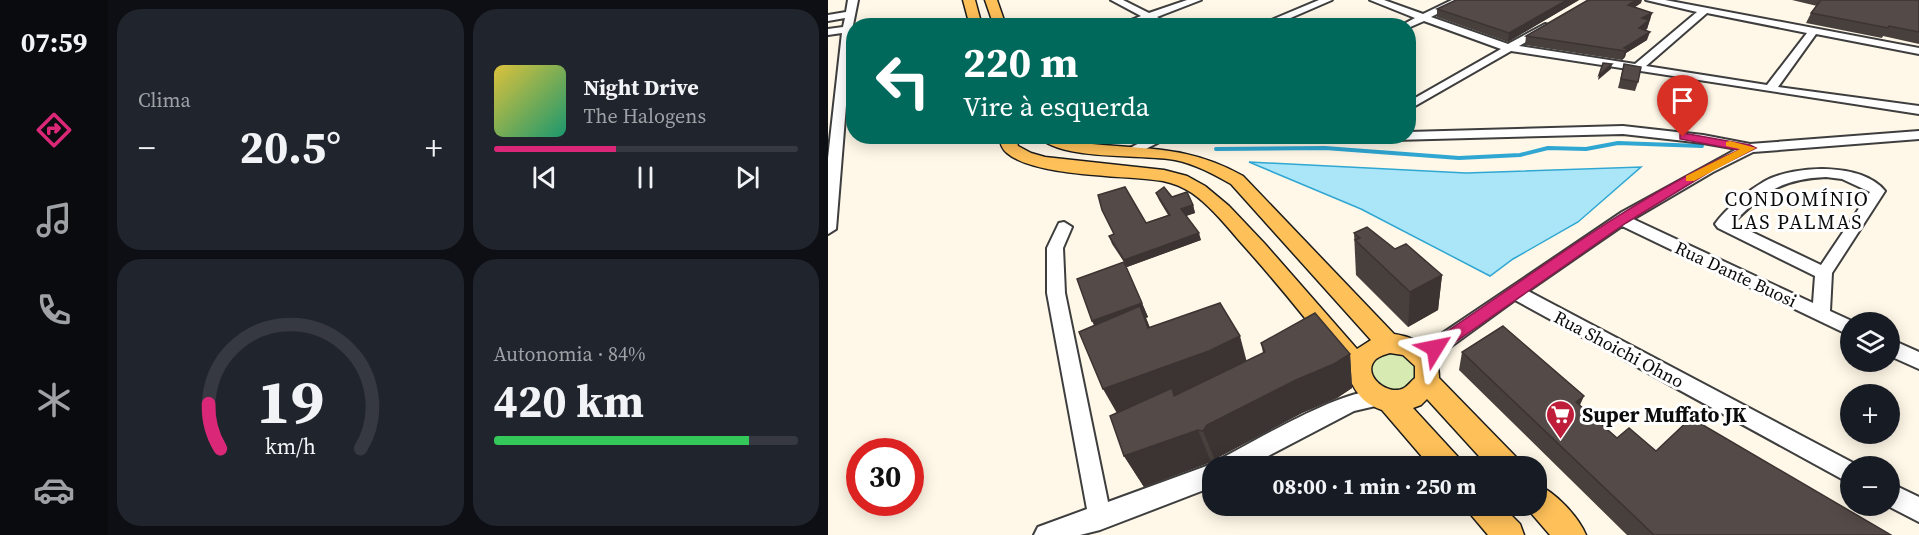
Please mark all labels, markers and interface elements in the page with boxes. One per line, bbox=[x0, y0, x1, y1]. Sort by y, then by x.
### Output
text: 07:59 bbox=[21, 24, 87, 61]
text: 220 m bbox=[963, 33, 1078, 91]
icon: left bbox=[864, 42, 942, 120]
text: Night Drive bbox=[584, 72, 699, 102]
pin bbox=[1657, 75, 1708, 137]
icon: arrive bbox=[1666, 84, 1699, 117]
text: Clima bbox=[138, 86, 191, 114]
text: Vire à esquerda bbox=[963, 88, 1149, 125]
text: The Halogens bbox=[584, 102, 706, 130]
icon: directions bbox=[33, 109, 75, 151]
text: 20.5° bbox=[240, 116, 341, 178]
text: − bbox=[138, 125, 156, 170]
text: + bbox=[425, 125, 443, 170]
icon: previous bbox=[528, 161, 561, 194]
icon: pause bbox=[629, 161, 662, 194]
icon: next bbox=[731, 161, 764, 194]
district label: CONDOMÍNIO LAS PALMAS bbox=[1724, 185, 1870, 236]
icon: music bbox=[33, 199, 75, 241]
street label: Rua Dante Buosi bbox=[1671, 235, 1801, 313]
icon: phone bbox=[33, 289, 75, 331]
street label: Rua Shoichi Ohno bbox=[1550, 304, 1688, 394]
map controls bbox=[1840, 312, 1900, 516]
button: layers bbox=[1840, 312, 1900, 372]
position arrow bbox=[1403, 316, 1467, 380]
text: Autonomia · 84% bbox=[494, 340, 646, 368]
text: 19 bbox=[256, 358, 324, 444]
text: 420 km bbox=[494, 370, 644, 432]
icon: climate bbox=[33, 379, 75, 421]
button: + bbox=[1840, 384, 1900, 444]
supermarket icon: Super Muffato JK bbox=[1545, 398, 1577, 440]
place label: Super Muffato JK bbox=[1582, 400, 1747, 429]
text: km/h bbox=[265, 433, 316, 462]
speed limit sign: 30 bbox=[846, 438, 924, 516]
button: − bbox=[1840, 456, 1900, 516]
icon: car bbox=[33, 469, 75, 511]
text: 08:00 · 1 min · 250 m bbox=[1273, 471, 1476, 501]

